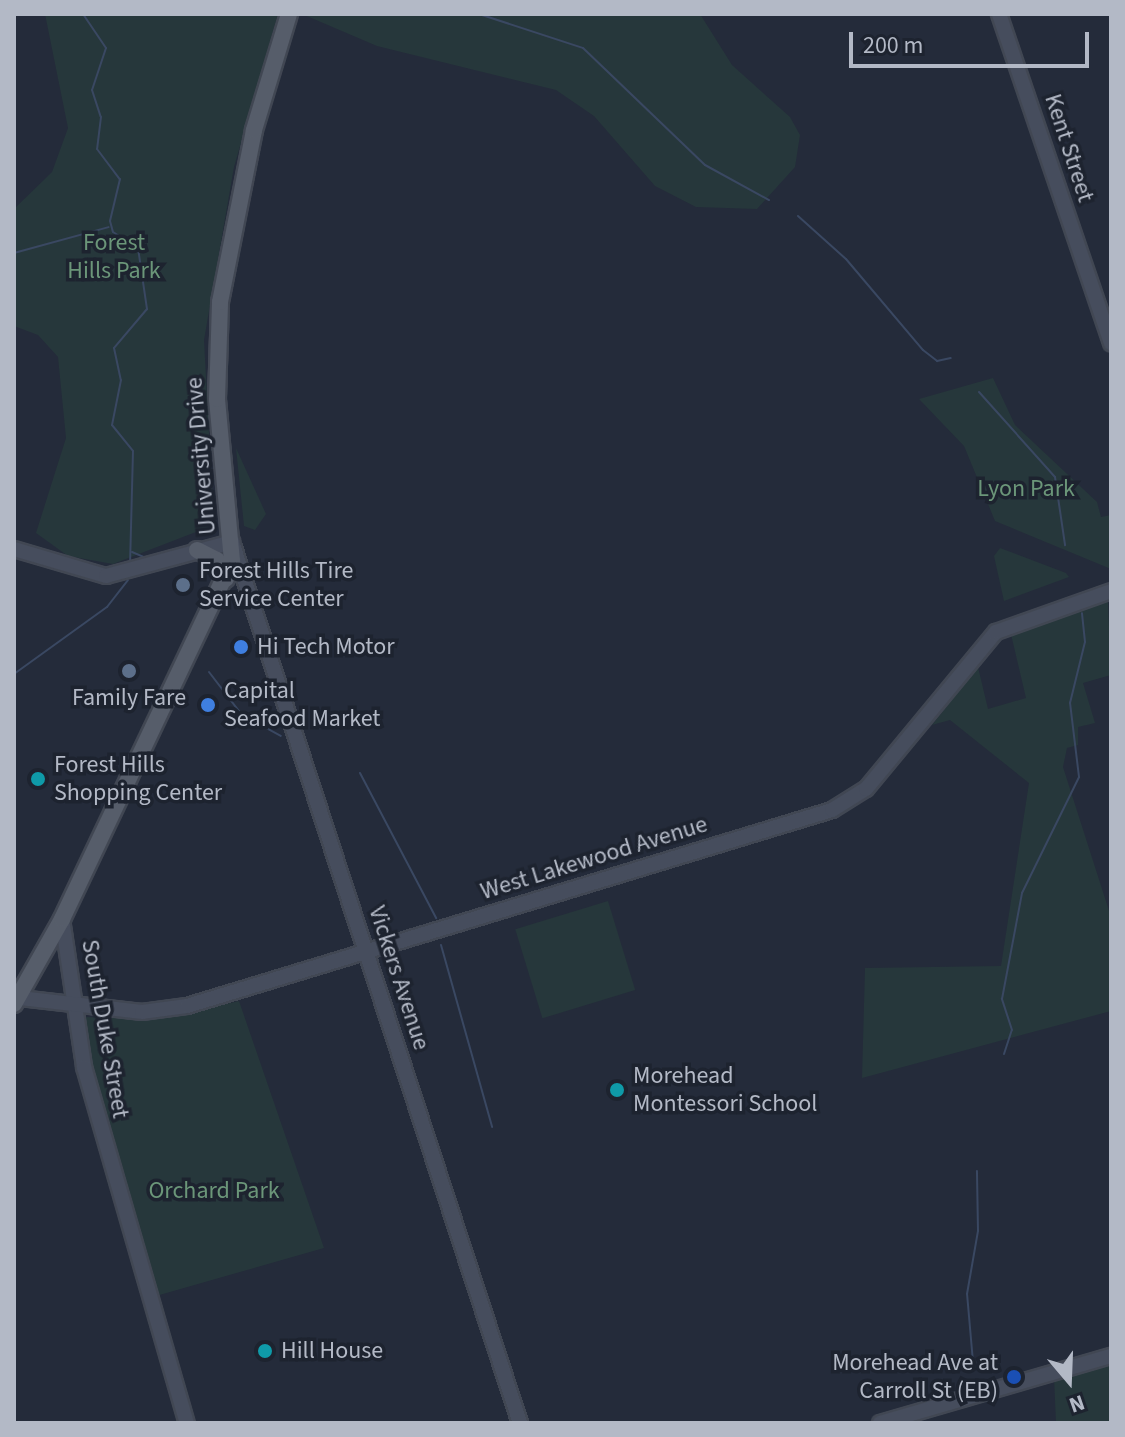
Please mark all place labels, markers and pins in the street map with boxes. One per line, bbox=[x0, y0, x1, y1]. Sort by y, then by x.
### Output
place label: Forest Hills Tire Service Center bbox=[199, 557, 353, 613]
marker: Forest Hills Tire Service Center bbox=[174, 576, 192, 594]
place label: Hi Tech Motor bbox=[257, 633, 394, 661]
marker: Hi Tech Motor bbox=[232, 638, 250, 656]
marker: Family Fare bbox=[120, 662, 138, 680]
place label: Capital Seafood Market bbox=[224, 677, 380, 733]
place label: Family Fare bbox=[72, 684, 186, 712]
marker: Capital Seafood Market bbox=[199, 696, 217, 714]
place label: Forest Hills Shopping Center bbox=[54, 751, 222, 807]
marker: Forest Hills Shopping Center bbox=[29, 770, 47, 788]
place label: Morehead Montessori School bbox=[633, 1062, 817, 1118]
marker: Morehead Montessori School bbox=[608, 1081, 626, 1099]
place label: Hill House bbox=[281, 1337, 383, 1365]
marker: Hill House bbox=[256, 1342, 274, 1360]
place label: Morehead Ave at Carroll St (EB) bbox=[832, 1349, 998, 1405]
marker: Morehead Ave at Carroll St (EB) bbox=[1005, 1368, 1023, 1386]

